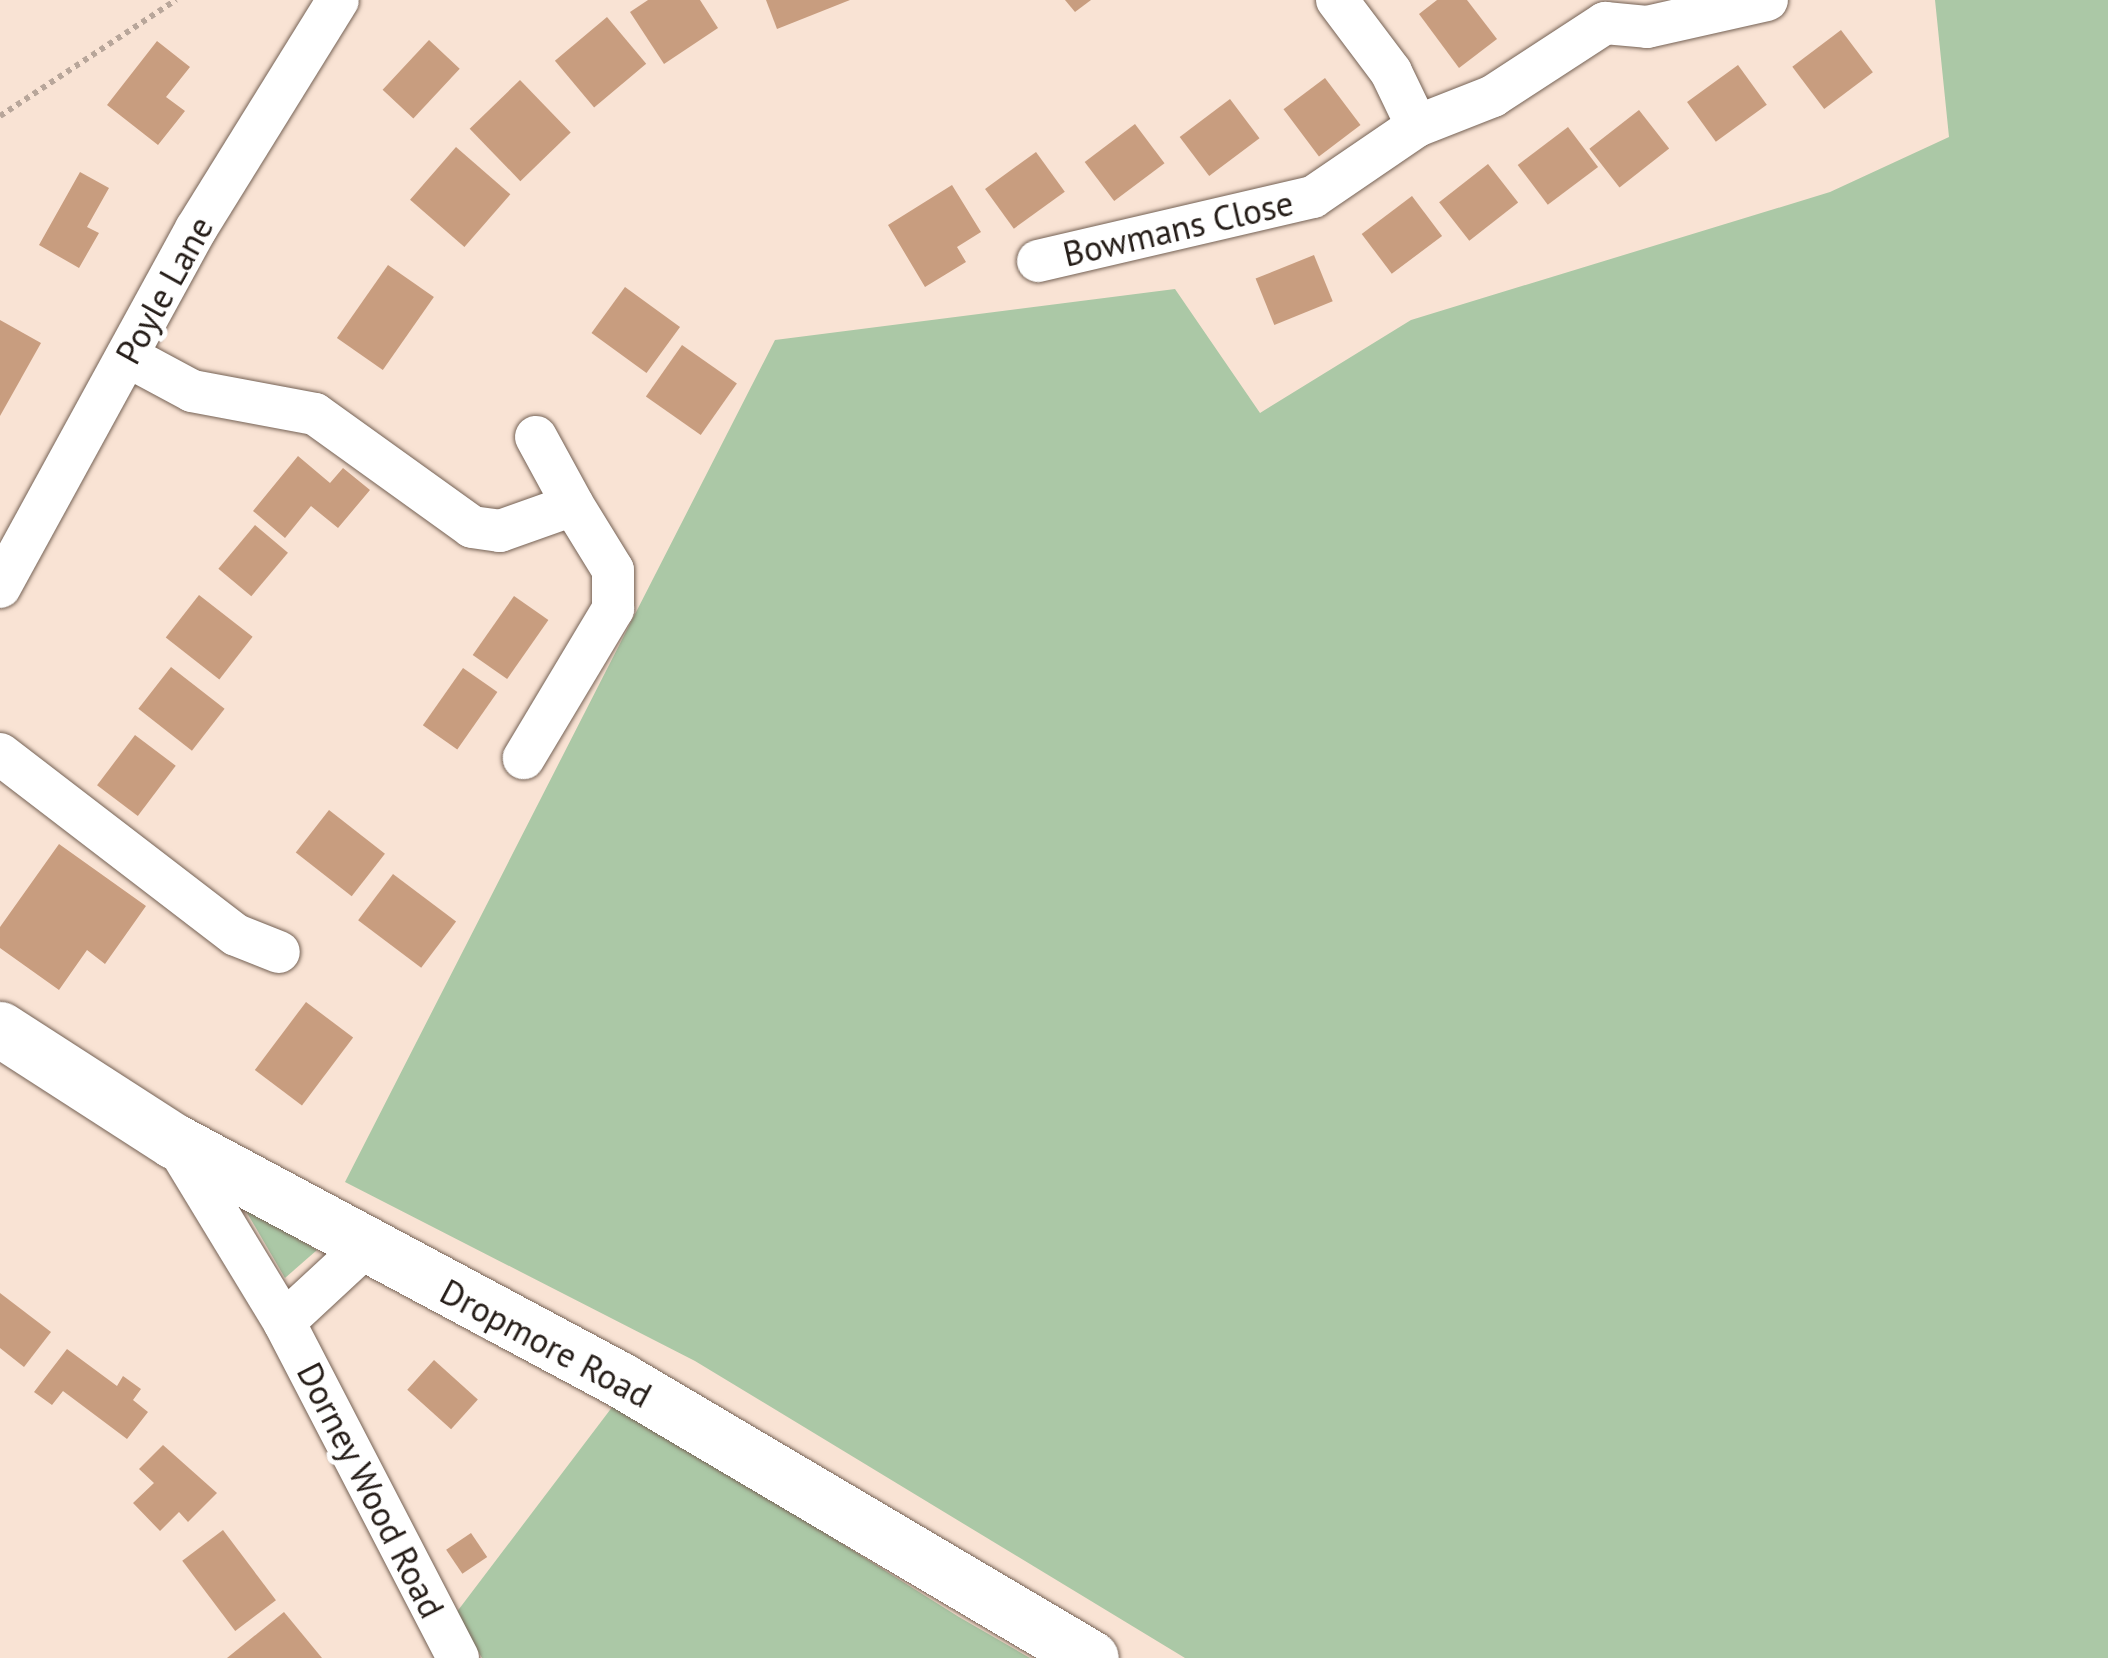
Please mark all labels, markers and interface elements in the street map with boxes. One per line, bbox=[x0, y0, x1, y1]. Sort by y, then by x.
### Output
street label: Bowmans Close bbox=[1059, 181, 1297, 275]
street label: Poyle Lane bbox=[106, 209, 222, 371]
street label: Dropmore Road bbox=[433, 1270, 659, 1416]
street label: Dorney Wood Road bbox=[288, 1355, 454, 1625]

